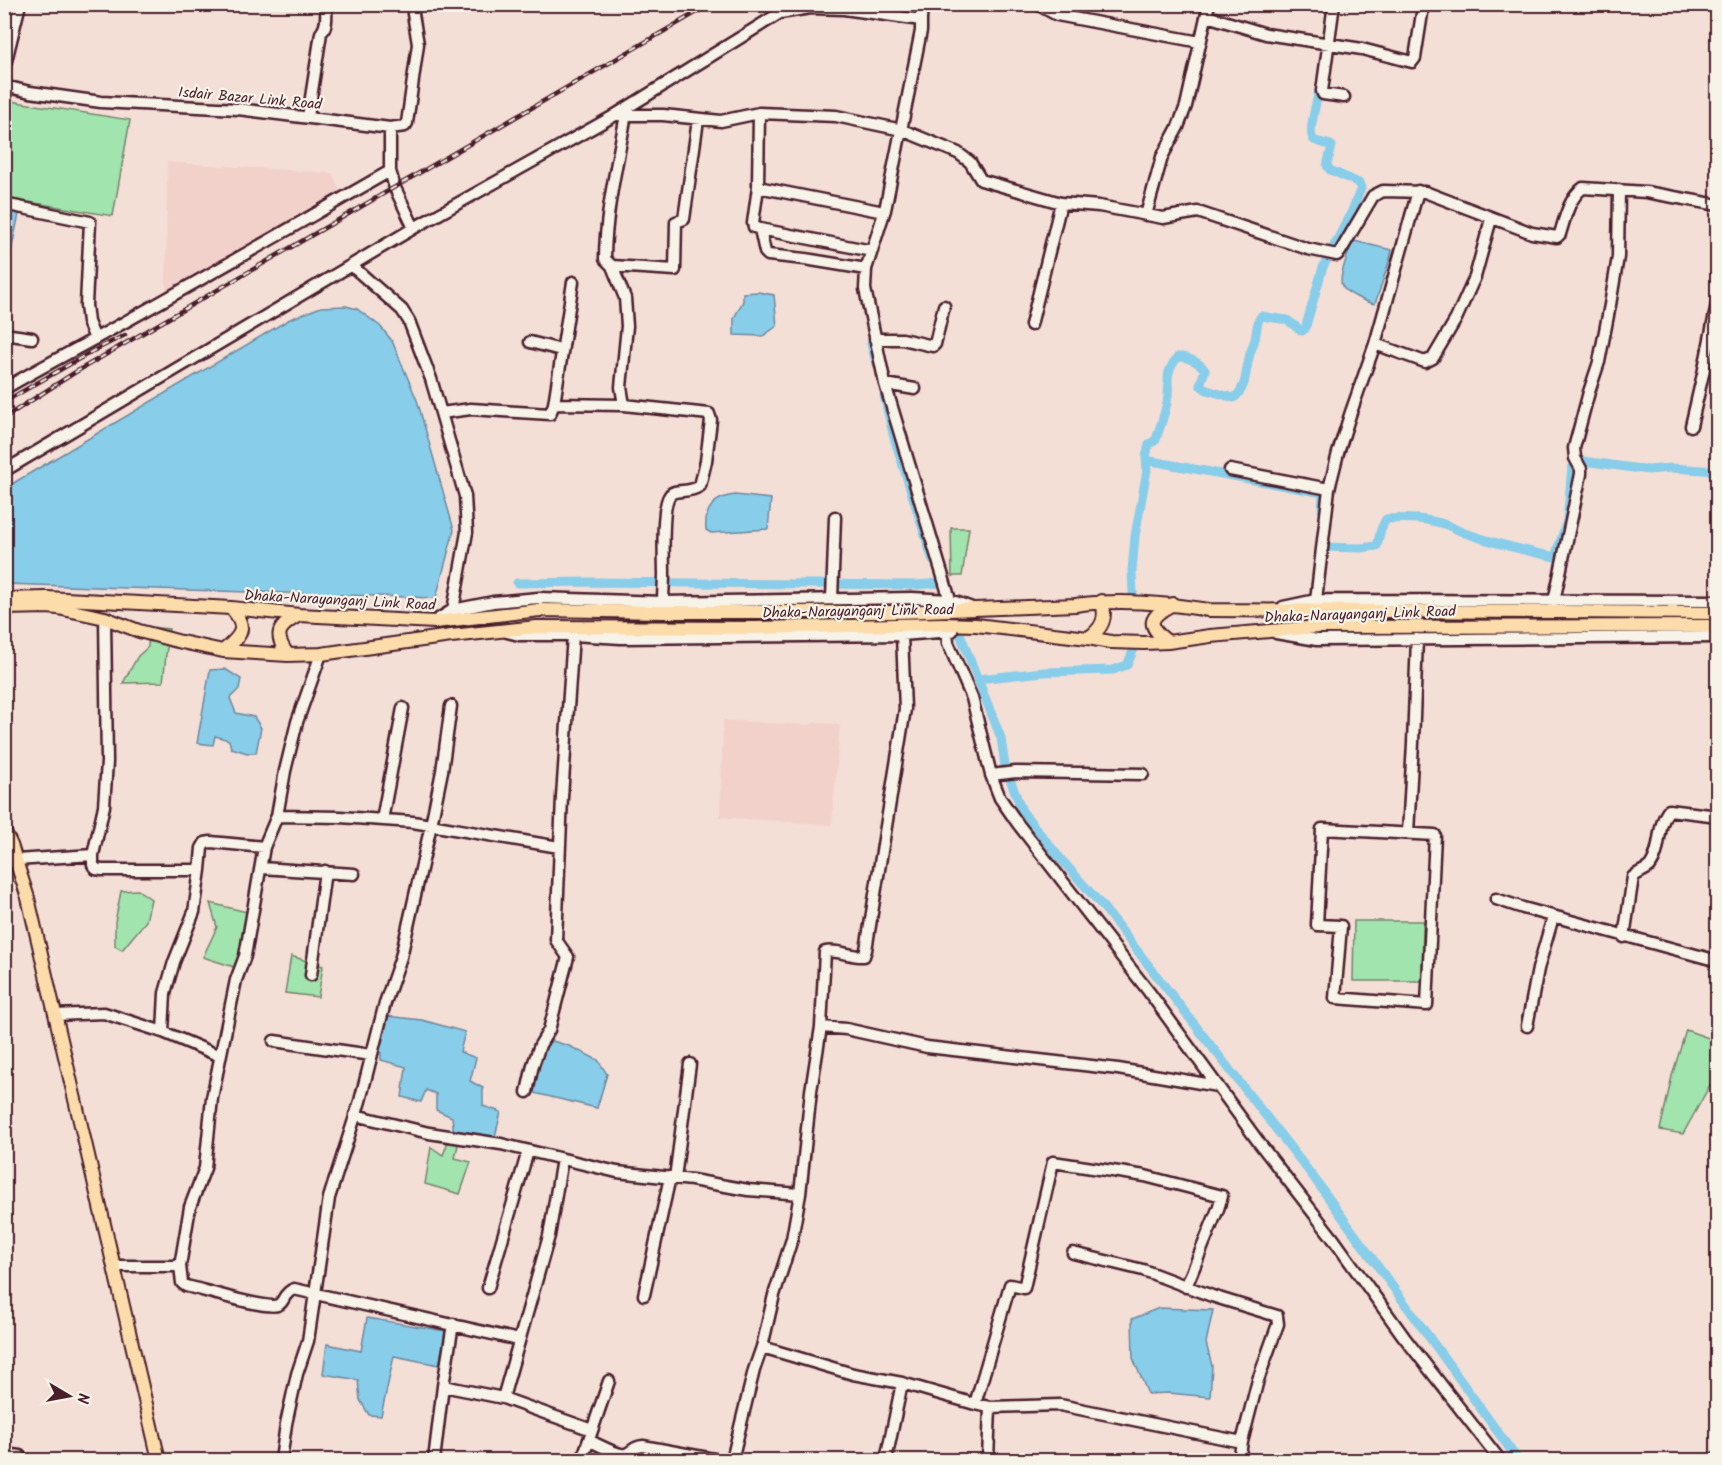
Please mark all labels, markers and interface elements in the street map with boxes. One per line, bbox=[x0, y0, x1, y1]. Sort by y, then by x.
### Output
street label: Isdair Bazar Link Road bbox=[177, 81, 323, 117]
street label: Dhaka-Narayanganj Link Road bbox=[244, 584, 437, 618]
street label: Dhaka-Narayanganj Link Road bbox=[762, 598, 955, 626]
street label: Dhaka-Narayanganj Link Road bbox=[1264, 600, 1457, 630]
north arrow bbox=[39, 1366, 99, 1426]
text: N bbox=[69, 1391, 95, 1405]

